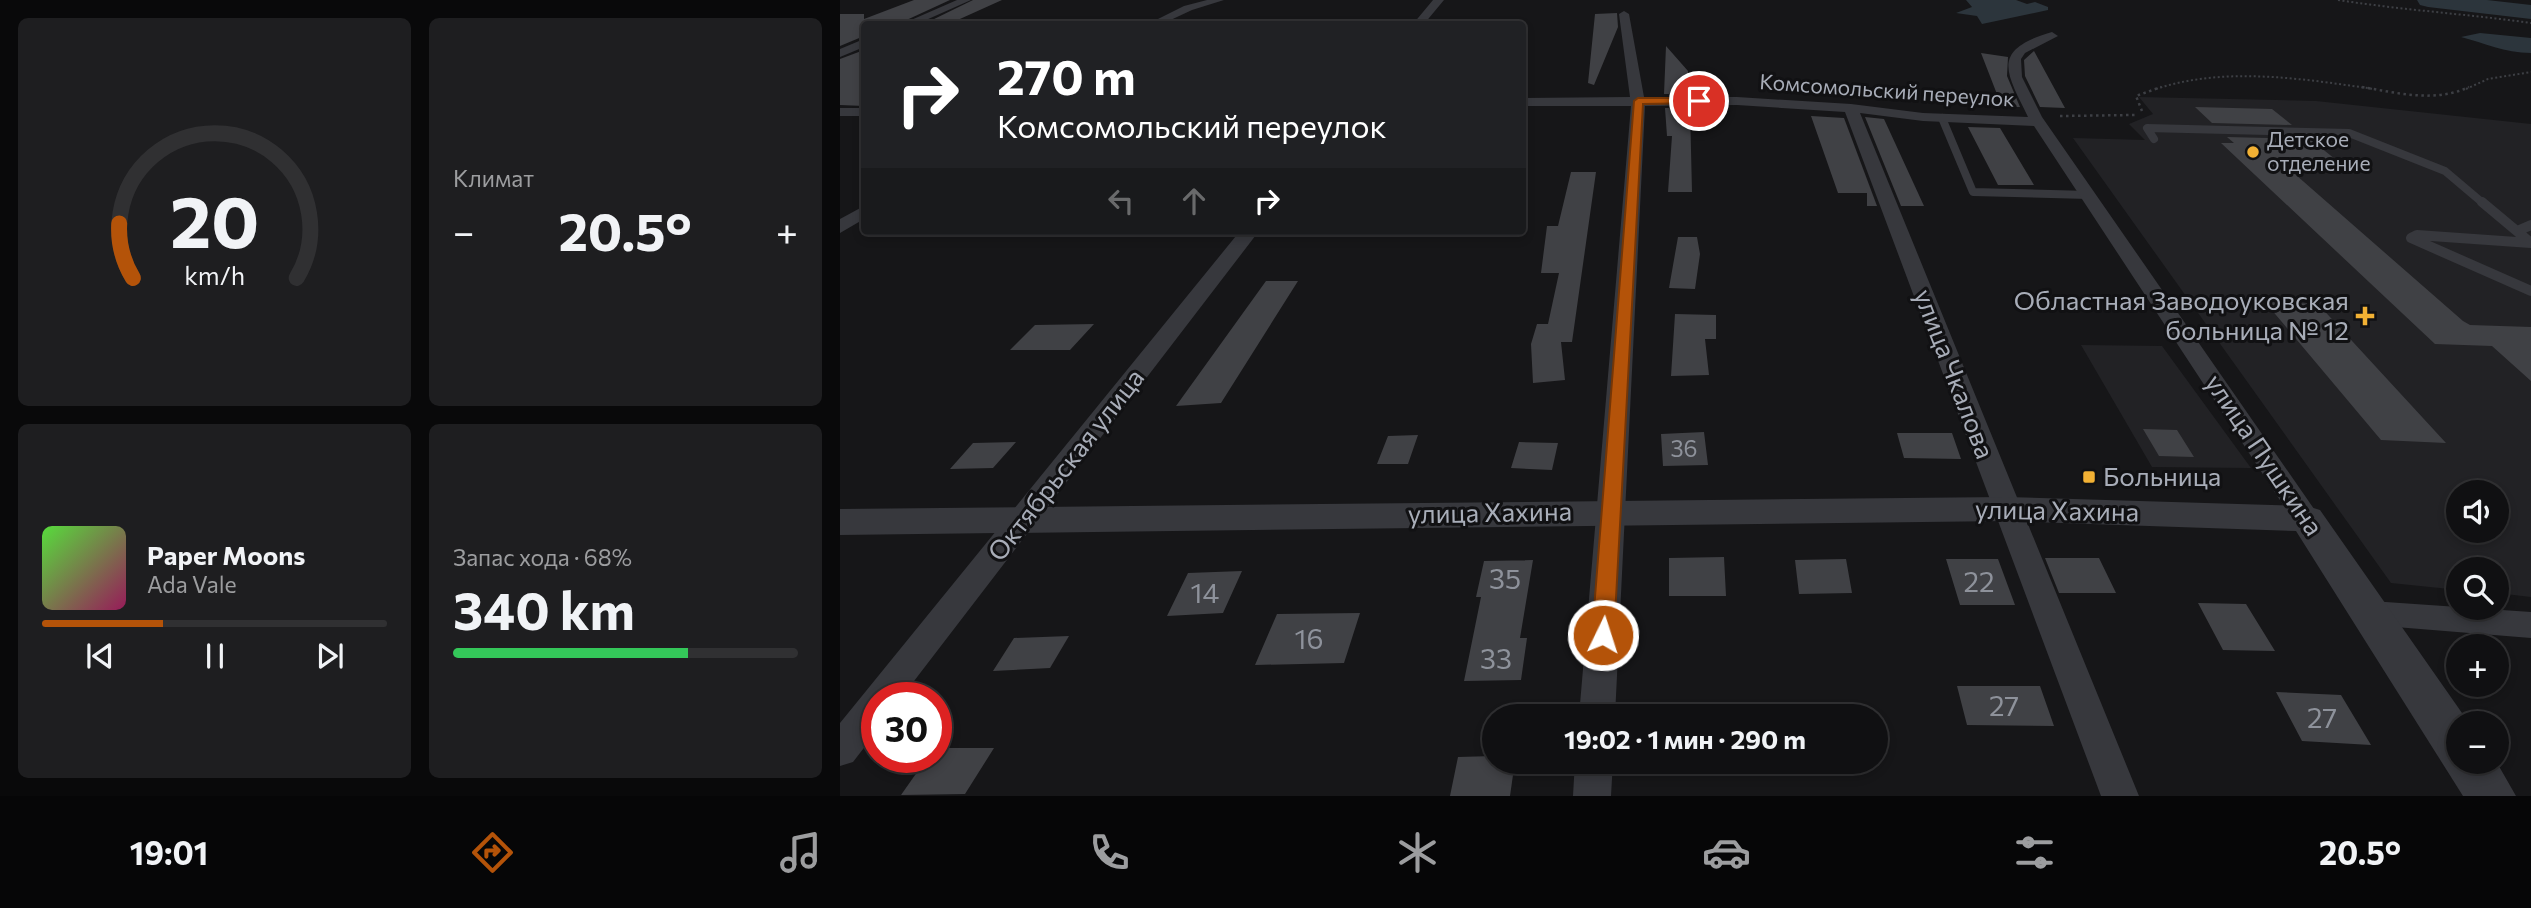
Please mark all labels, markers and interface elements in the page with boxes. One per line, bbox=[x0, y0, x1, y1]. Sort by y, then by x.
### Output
text: 270 m bbox=[997, 45, 1136, 105]
icon: right bbox=[882, 49, 973, 140]
street label: Комсомольский переулок bbox=[1759, 68, 2016, 111]
pin bbox=[1669, 71, 1729, 131]
icon: arrive bbox=[1680, 82, 1718, 120]
text: Комсомольский переулок bbox=[997, 105, 1387, 145]
place label: Детское отделение bbox=[2267, 126, 2371, 175]
marker: Детское отделение bbox=[2245, 144, 2261, 160]
text: Климат bbox=[453, 164, 534, 192]
text: 20 bbox=[170, 174, 259, 263]
icon: left bbox=[1102, 182, 1140, 220]
icon: ahead bbox=[1175, 182, 1213, 220]
icon: right bbox=[1248, 182, 1286, 220]
text: 20.5° bbox=[558, 198, 692, 262]
text: − bbox=[453, 207, 475, 254]
text: + bbox=[776, 207, 798, 254]
text: km/h bbox=[184, 260, 245, 290]
street label: улица Чкалова bbox=[1909, 284, 2002, 463]
place label: Областная Заводоуковская больница № 12 bbox=[2014, 284, 2349, 345]
marker: Областная Заводоуковская больница № 12 bbox=[2355, 306, 2375, 326]
street label: Октябрьская улица bbox=[980, 362, 1149, 566]
street label: улица Пушкина bbox=[2200, 368, 2331, 541]
house number: 36 bbox=[1670, 434, 1698, 462]
place label: Больница bbox=[2103, 460, 2221, 491]
marker: Больница bbox=[2081, 469, 2097, 485]
map controls bbox=[2446, 480, 2509, 774]
button: sound bbox=[2446, 480, 2509, 543]
street label: улица Хахина bbox=[1975, 493, 2139, 526]
street label: улица Хахина bbox=[1408, 495, 1572, 528]
text: Paper Moons bbox=[147, 539, 305, 570]
text: Запас хода · 68% bbox=[453, 543, 632, 571]
button: search bbox=[2446, 557, 2509, 620]
house number: 35 bbox=[1489, 561, 1521, 595]
house number: 22 bbox=[1963, 564, 1995, 598]
text: Ada Vale bbox=[147, 570, 237, 598]
house number: 14 bbox=[1191, 575, 1220, 609]
text: 340 km bbox=[453, 577, 635, 641]
position arrow bbox=[1566, 598, 1640, 672]
house number: 16 bbox=[1295, 621, 1323, 655]
button: + bbox=[2446, 634, 2509, 697]
icon: previous bbox=[81, 637, 119, 675]
icon: pause bbox=[196, 637, 234, 675]
icon: next bbox=[311, 637, 349, 675]
house number: 33 bbox=[1480, 641, 1512, 675]
speed limit sign: 30 bbox=[861, 682, 952, 773]
house number: 27 bbox=[1989, 688, 2019, 722]
house number: 27 bbox=[2307, 700, 2337, 734]
button: − bbox=[2446, 711, 2509, 774]
text: 19:02 · 1 мин · 290 m bbox=[1564, 723, 1806, 754]
icon: directions bbox=[468, 828, 517, 877]
icon: music bbox=[776, 828, 825, 877]
icon: phone bbox=[1085, 828, 1134, 877]
icon: climate bbox=[1393, 828, 1442, 877]
icon: car bbox=[1702, 828, 1751, 877]
icon: filters bbox=[2010, 828, 2059, 877]
text: 19:01 bbox=[130, 832, 208, 872]
text: 20.5° bbox=[2319, 832, 2401, 872]

